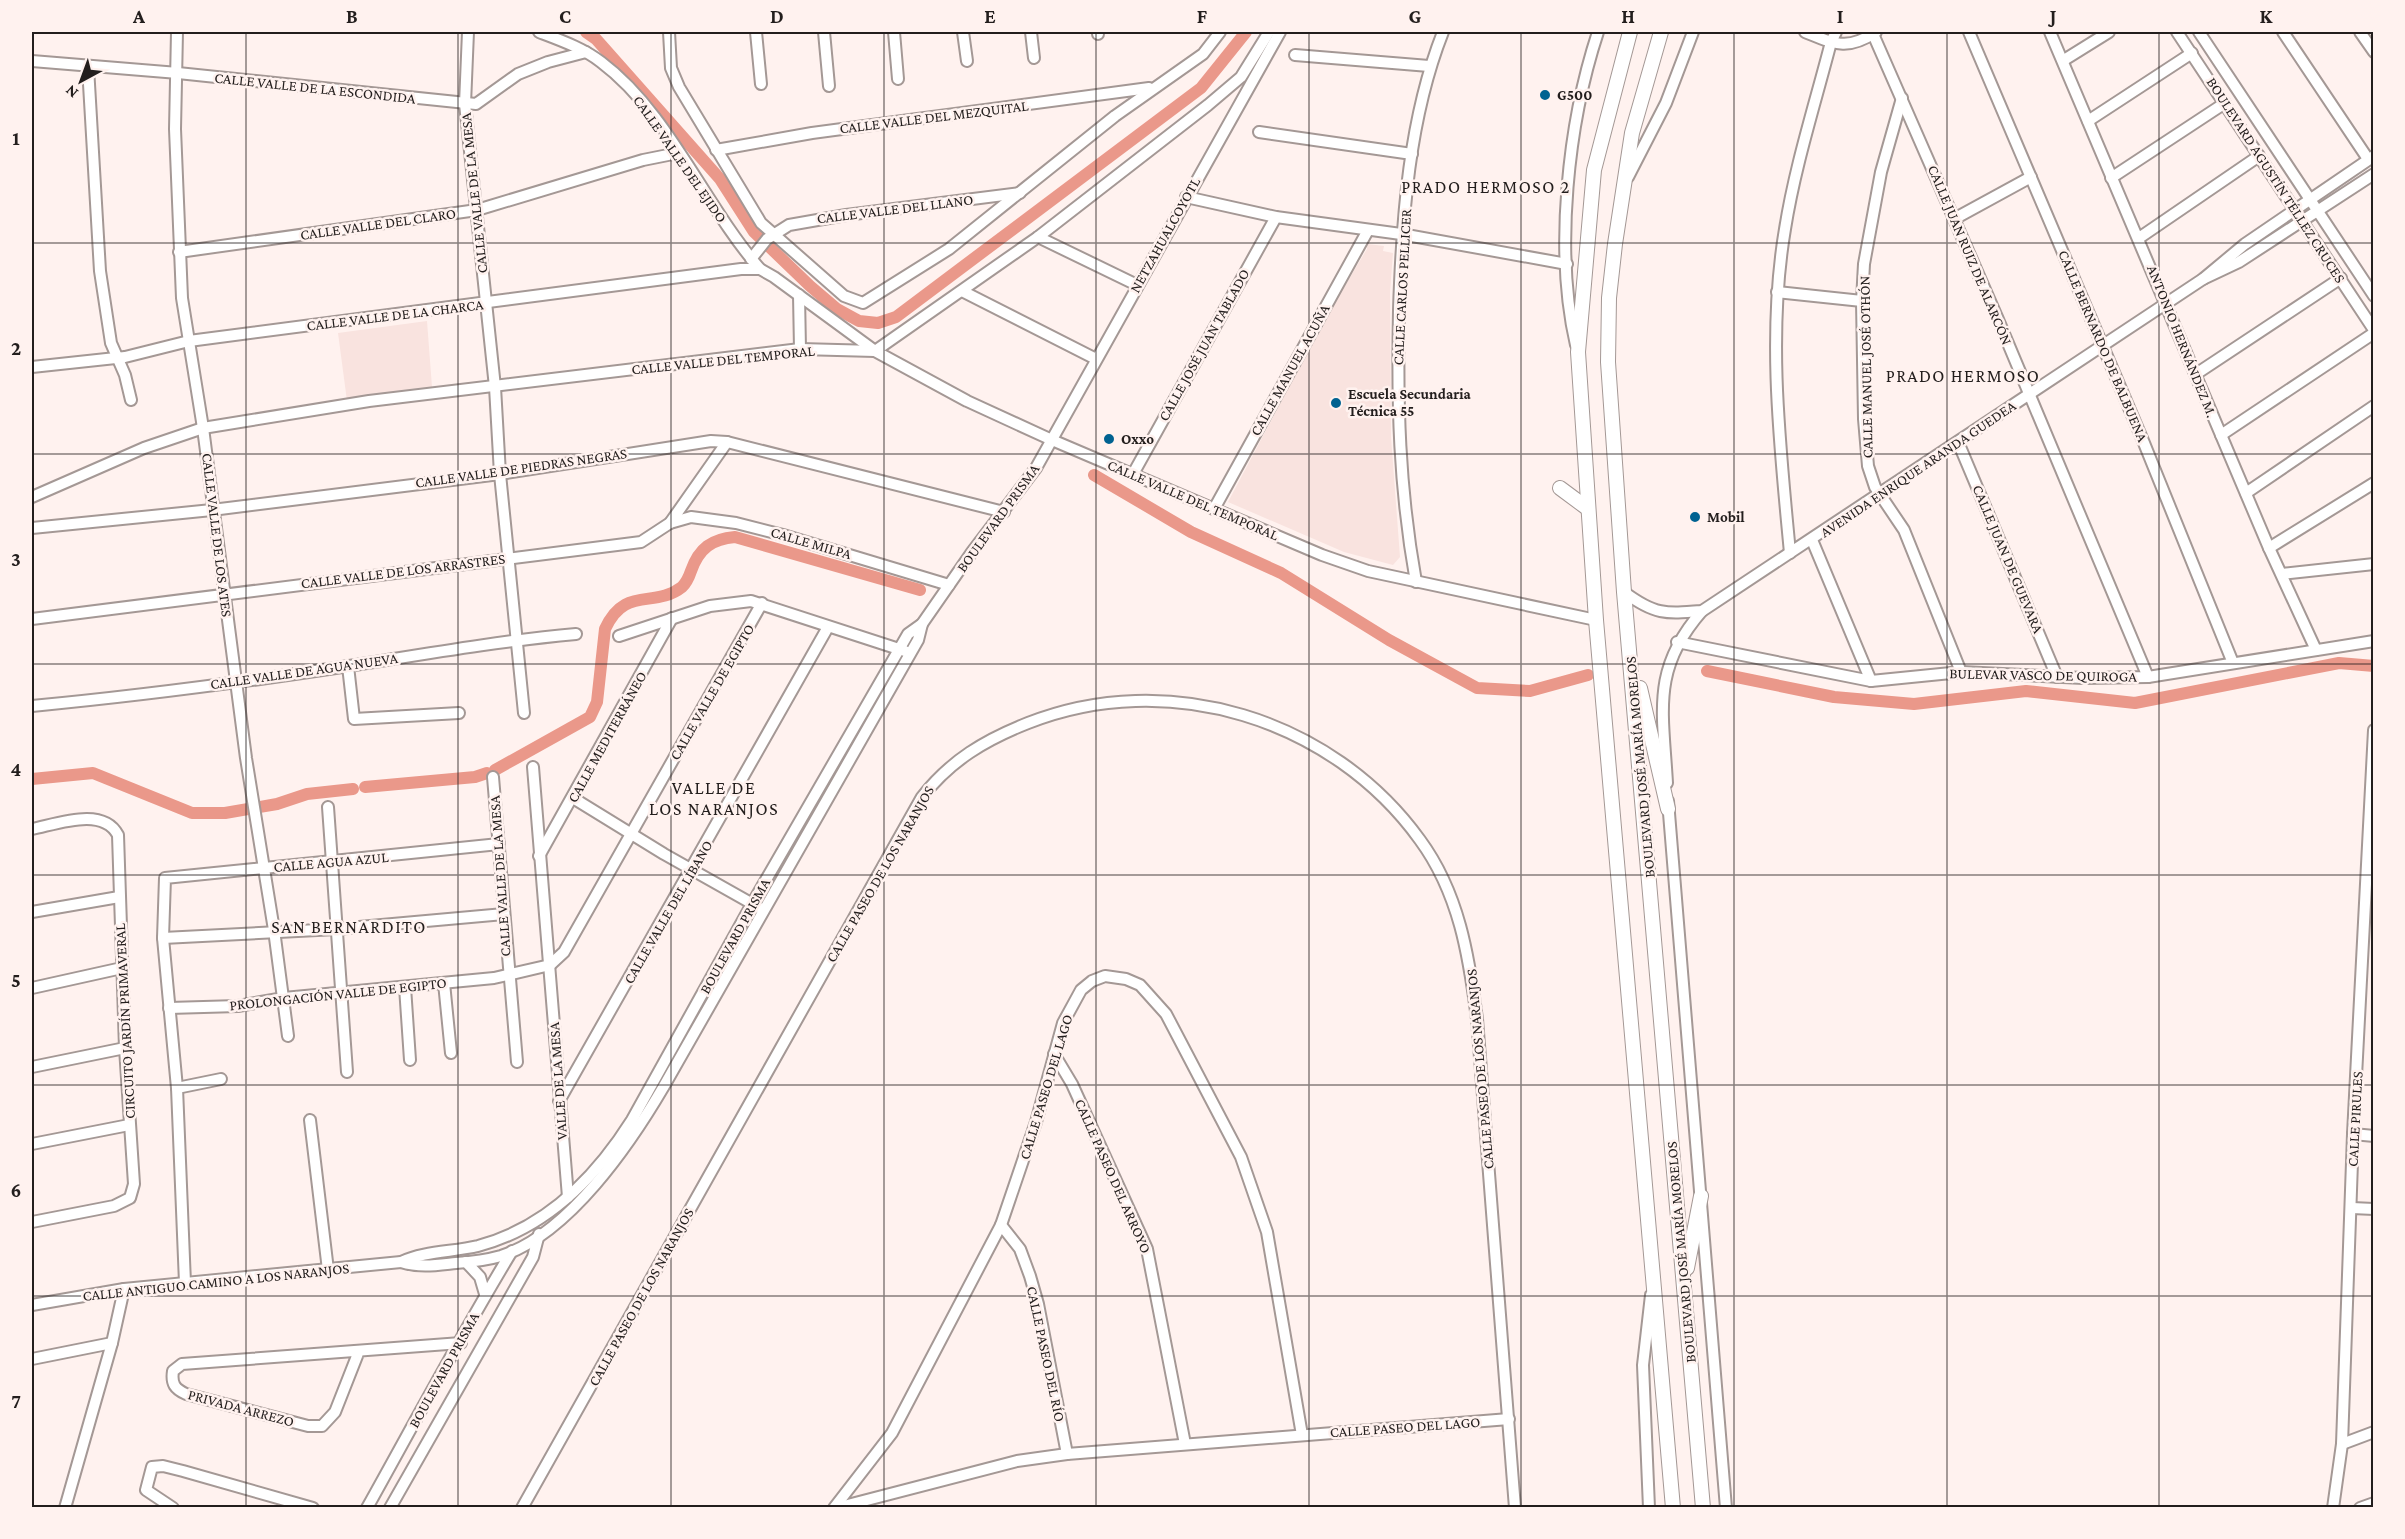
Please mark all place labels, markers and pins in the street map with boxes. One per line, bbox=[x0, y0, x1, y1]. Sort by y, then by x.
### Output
place label: G500 bbox=[1557, 87, 1592, 103]
marker: G500 bbox=[1538, 88, 1552, 102]
place label: Escuela Secundaria Técnica 55 bbox=[1348, 386, 1472, 419]
marker: Escuela Secundaria Técnica 55 bbox=[1329, 396, 1343, 410]
place label: Oxxo bbox=[1121, 431, 1154, 447]
marker: Oxxo bbox=[1102, 432, 1116, 446]
place label: Mobil bbox=[1707, 509, 1745, 525]
marker: Mobil bbox=[1688, 510, 1702, 524]

